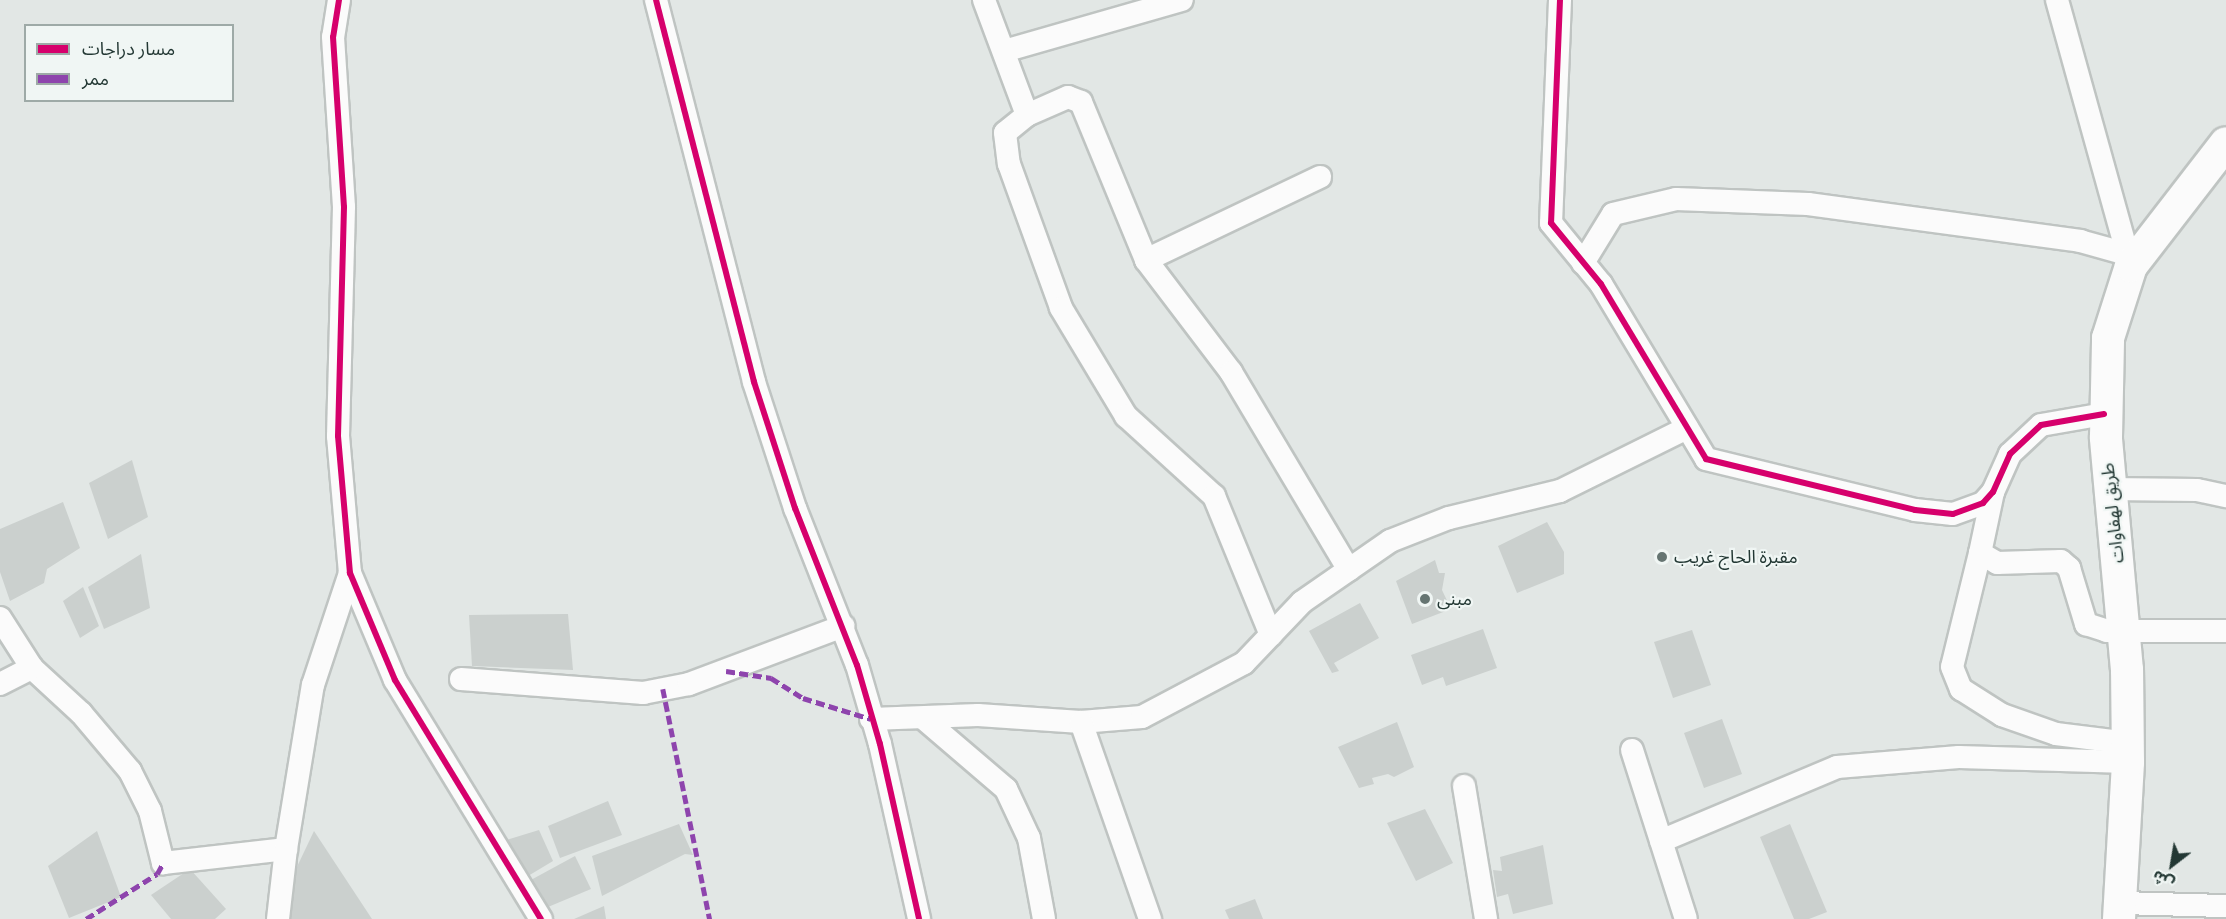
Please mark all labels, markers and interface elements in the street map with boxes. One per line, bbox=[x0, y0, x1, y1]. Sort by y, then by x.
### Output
legend bbox=[24, 24, 234, 102]
text: مسار دراجات bbox=[82, 37, 175, 60]
text: ممر bbox=[82, 67, 109, 90]
street label: طريق لهفاوات bbox=[2097, 462, 2129, 564]
place label: مقبرة الحاج غريب bbox=[1674, 546, 1798, 568]
marker: مقبرة الحاج غريب bbox=[1655, 550, 1669, 564]
place label: مبنى bbox=[1437, 588, 1472, 610]
marker: مبنى bbox=[1418, 592, 1432, 606]
north arrow bbox=[2142, 835, 2202, 895]
text: ش bbox=[2148, 866, 2177, 895]

